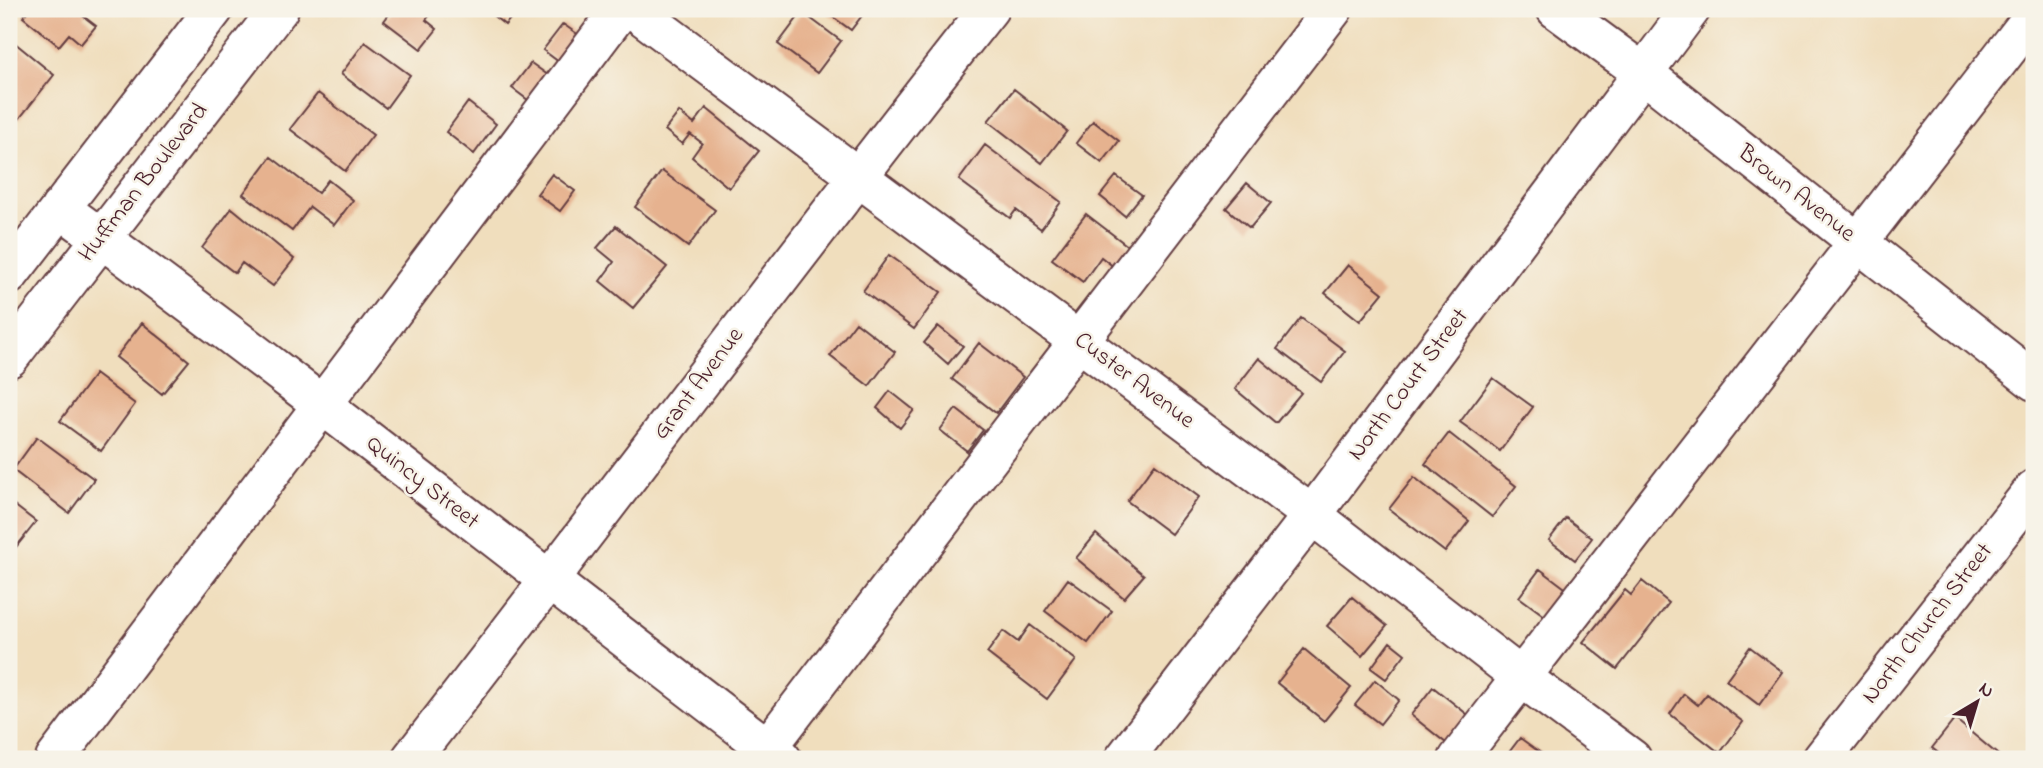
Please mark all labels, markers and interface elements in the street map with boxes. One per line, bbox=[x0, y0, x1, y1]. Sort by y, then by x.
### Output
street label: Huffman Boulevard bbox=[71, 95, 218, 270]
street label: Brown Avenue bbox=[1729, 136, 1863, 251]
street label: North Court Street bbox=[1340, 301, 1478, 469]
street label: Grant Avenue bbox=[645, 320, 753, 448]
street label: Custer Avenue bbox=[1066, 324, 1202, 438]
street label: Quincy Street bbox=[357, 427, 486, 539]
street label: North Church Street bbox=[1856, 538, 2000, 710]
north arrow bbox=[1941, 666, 2011, 736]

